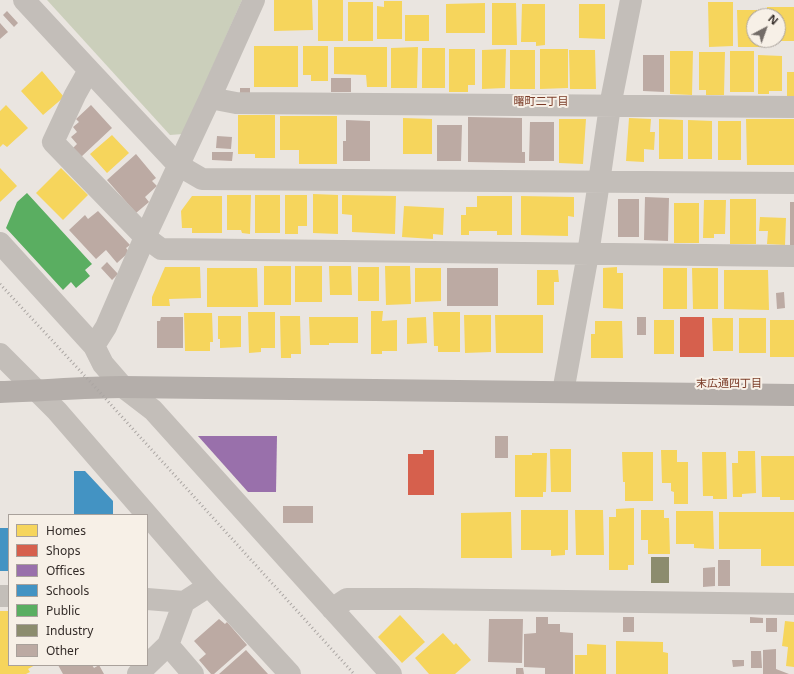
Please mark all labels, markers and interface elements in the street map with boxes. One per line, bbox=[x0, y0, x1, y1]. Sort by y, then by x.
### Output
north arrow bbox=[746, 8, 786, 48]
text: N bbox=[765, 11, 782, 28]
district label: 曙町二丁目 bbox=[514, 95, 568, 109]
district label: 末広通四丁目 bbox=[696, 377, 762, 391]
legend bbox=[8, 514, 148, 666]
text: Homes bbox=[46, 522, 86, 539]
text: Shops bbox=[46, 542, 80, 559]
text: Offices bbox=[46, 562, 85, 579]
text: Schools bbox=[46, 582, 89, 599]
text: Public bbox=[46, 602, 80, 619]
text: Industry bbox=[46, 622, 93, 639]
text: Other bbox=[46, 642, 79, 659]

